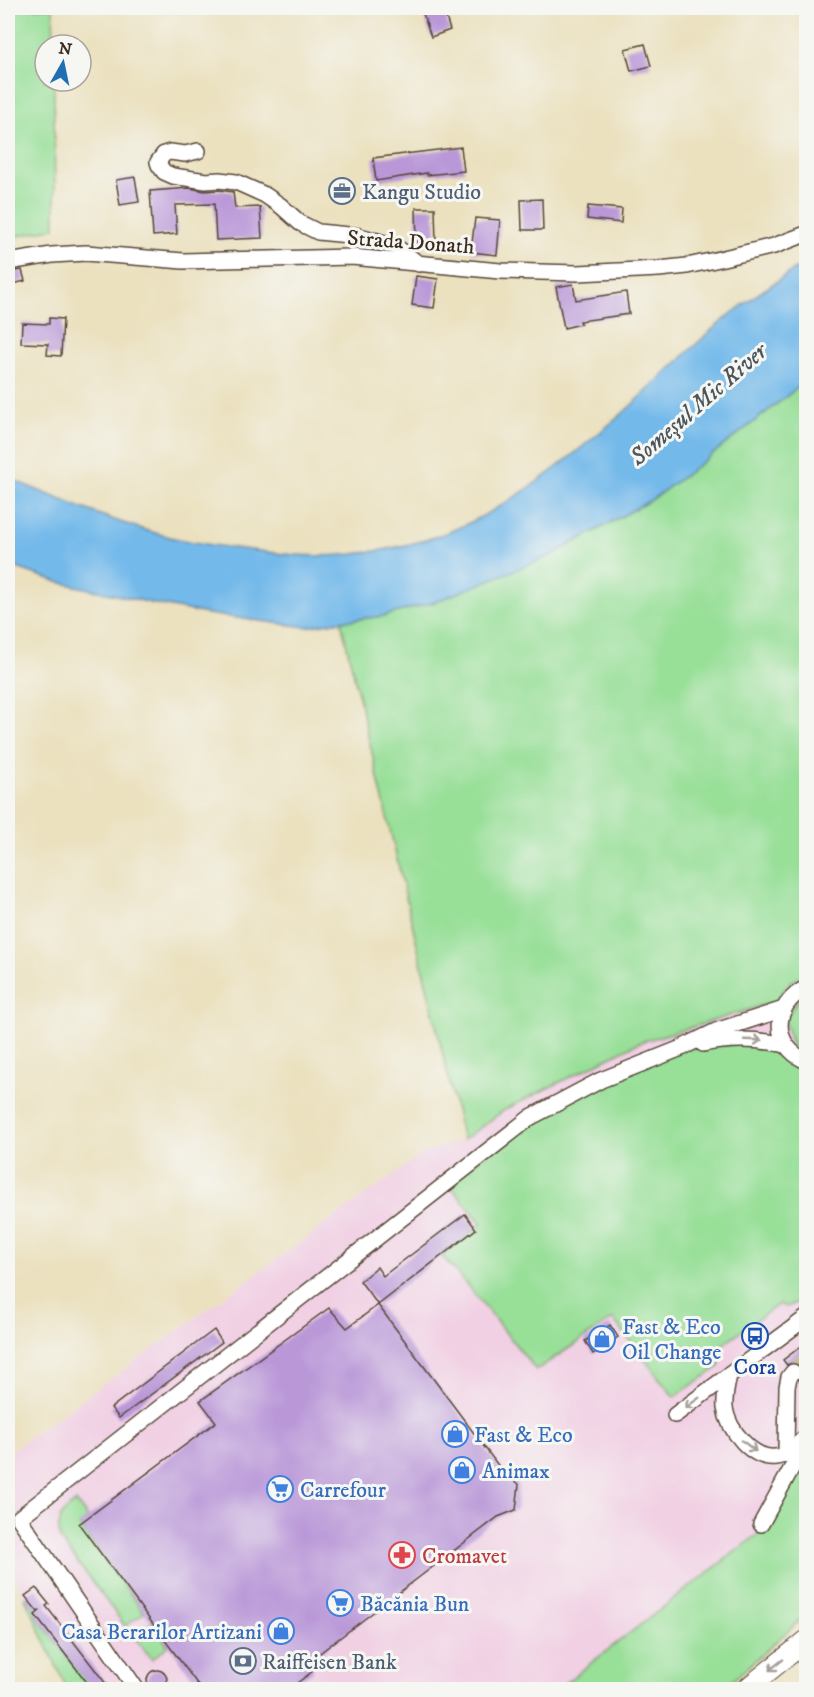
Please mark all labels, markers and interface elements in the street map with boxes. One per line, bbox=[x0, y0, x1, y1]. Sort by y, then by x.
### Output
north arrow bbox=[33, 33, 93, 93]
text: N bbox=[57, 38, 73, 60]
office icon: Kangu Studio bbox=[327, 176, 357, 206]
place label: Kangu Studio bbox=[362, 179, 481, 206]
street label: Strada Donath bbox=[346, 225, 476, 260]
water label: Someşul Mic River bbox=[623, 335, 775, 473]
one-way arrow bbox=[743, 1034, 763, 1046]
place label: Fast & Eco Oil Change bbox=[622, 1314, 721, 1366]
bus stop icon: Cora bbox=[740, 1321, 770, 1351]
shop icon: Fast & Eco Oil Change bbox=[587, 1324, 617, 1354]
place label: Cora bbox=[734, 1354, 777, 1381]
one-way arrow bbox=[684, 1396, 700, 1409]
shop icon: Fast & Eco bbox=[440, 1419, 470, 1449]
place label: Fast & Eco bbox=[474, 1422, 573, 1449]
one-way arrow bbox=[741, 1439, 757, 1452]
shop icon: Animax bbox=[447, 1455, 477, 1485]
place label: Animax bbox=[482, 1458, 550, 1485]
supermarket icon: Carrefour bbox=[265, 1474, 295, 1504]
place label: Carrefour bbox=[300, 1477, 387, 1504]
pharmacy icon: Cromavet bbox=[387, 1540, 417, 1570]
place label: Cromavet bbox=[422, 1543, 507, 1570]
supermarket icon: Băcănia Bun bbox=[325, 1588, 355, 1618]
place label: Băcănia Bun bbox=[360, 1591, 470, 1618]
shop icon: Casa Berarilor Artizani bbox=[266, 1616, 296, 1646]
place label: Casa Berarilor Artizani bbox=[61, 1619, 262, 1646]
bank icon: Raiffeisen Bank bbox=[228, 1646, 258, 1676]
place label: Raiffeisen Bank bbox=[262, 1649, 397, 1676]
one-way arrow bbox=[768, 1659, 784, 1672]

